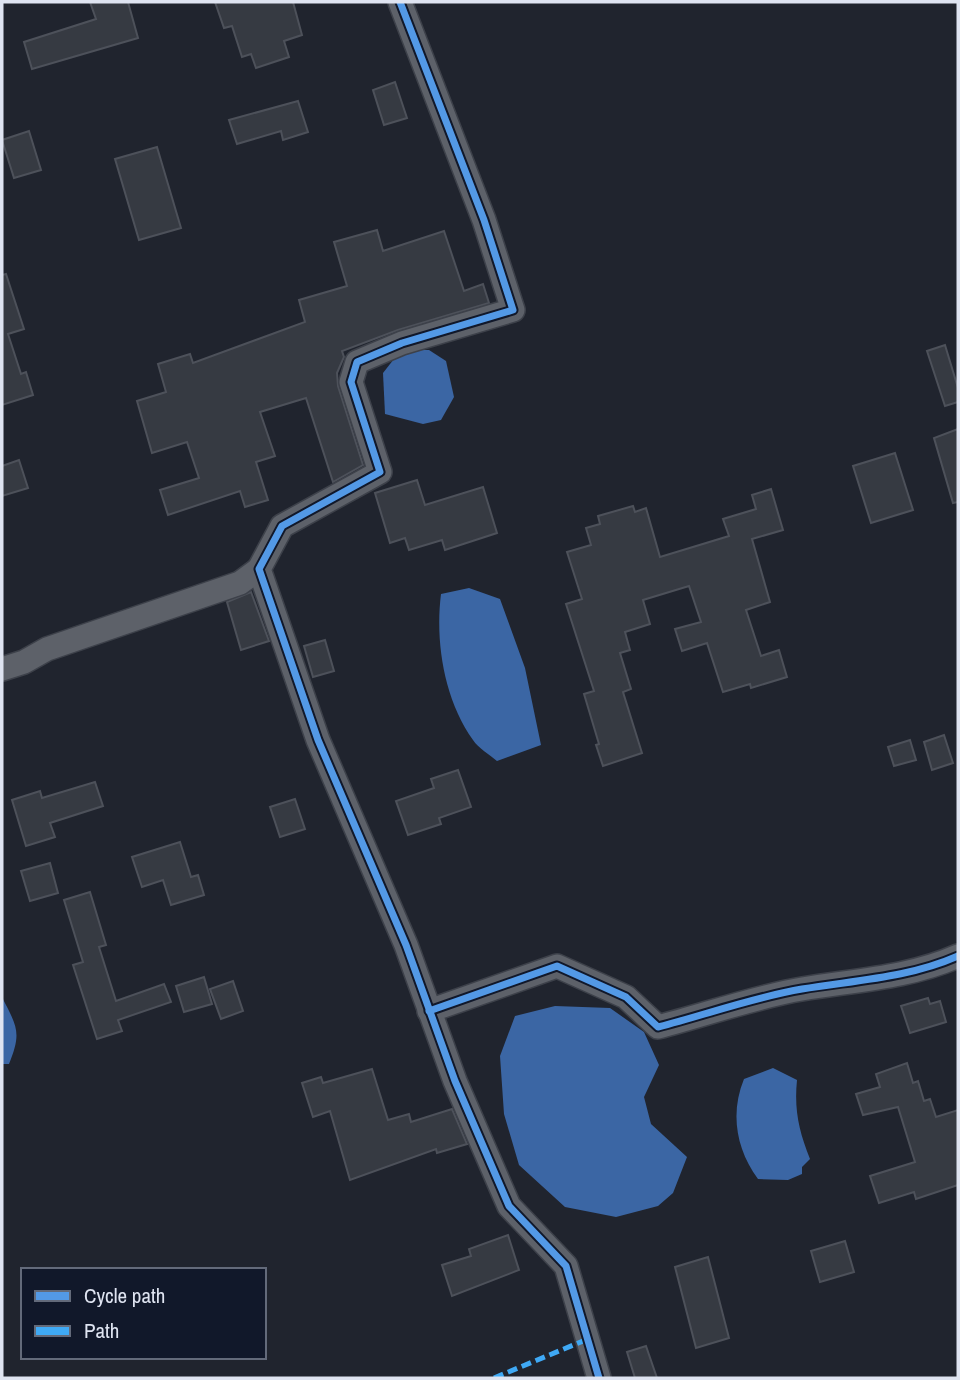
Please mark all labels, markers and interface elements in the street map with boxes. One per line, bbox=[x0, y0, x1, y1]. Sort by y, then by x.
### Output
legend bbox=[21, 1268, 266, 1359]
text: Cycle path bbox=[84, 1281, 165, 1310]
text: Path bbox=[84, 1316, 119, 1345]

